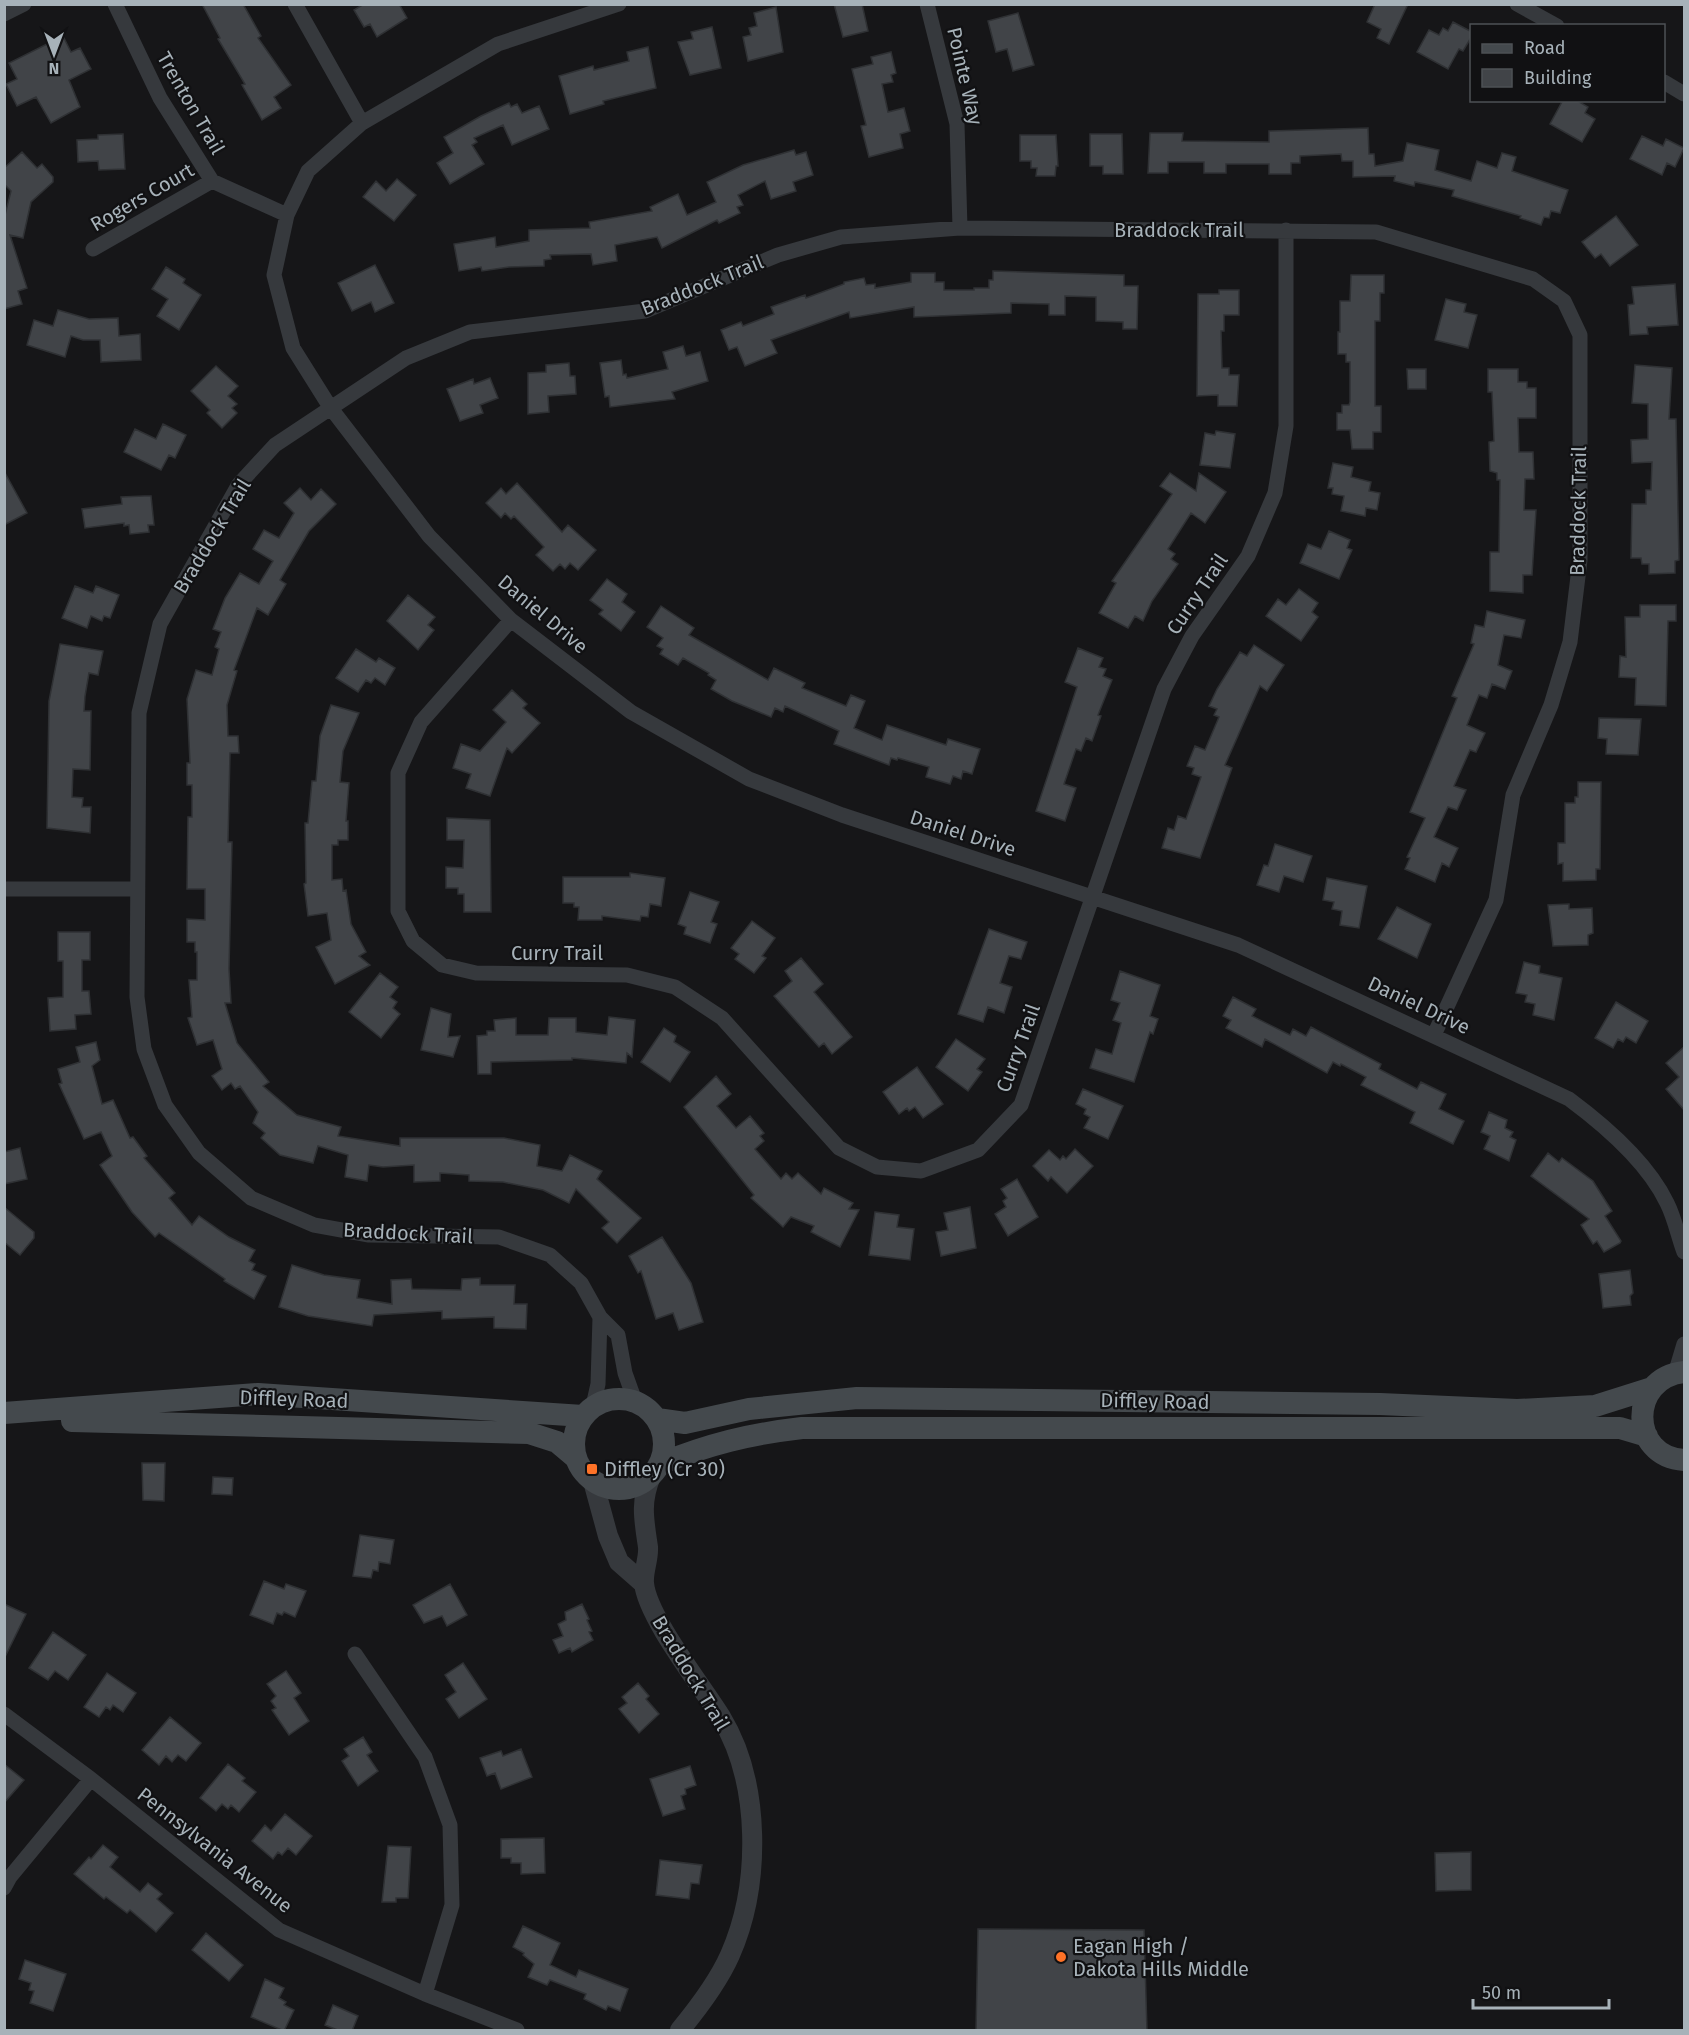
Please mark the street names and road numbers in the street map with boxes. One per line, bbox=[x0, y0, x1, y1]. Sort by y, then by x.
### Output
street label: Pointe Way bbox=[942, 25, 988, 127]
street label: Trenton Trail bbox=[152, 48, 230, 159]
street label: Rogers Court bbox=[86, 157, 199, 236]
street label: Braddock Trail bbox=[1114, 218, 1244, 242]
street label: Braddock Trail bbox=[637, 249, 767, 320]
street label: Braddock Trail bbox=[1565, 446, 1591, 576]
street label: Braddock Trail bbox=[168, 474, 256, 598]
street label: Curry Trail bbox=[1161, 549, 1233, 639]
street label: Daniel Drive bbox=[493, 569, 593, 659]
street label: Daniel Drive bbox=[907, 805, 1019, 861]
street label: Curry Trail bbox=[511, 941, 603, 965]
street label: Daniel Drive bbox=[1364, 971, 1474, 1039]
street label: Curry Trail bbox=[991, 1000, 1045, 1095]
street label: Braddock Trail bbox=[343, 1218, 474, 1248]
street label: Diffley Road bbox=[239, 1385, 349, 1413]
street label: Diffley Road bbox=[1100, 1388, 1210, 1414]
street label: Braddock Trail bbox=[647, 1611, 735, 1735]
street label: Pennsylvania Avenue bbox=[133, 1782, 297, 1918]

